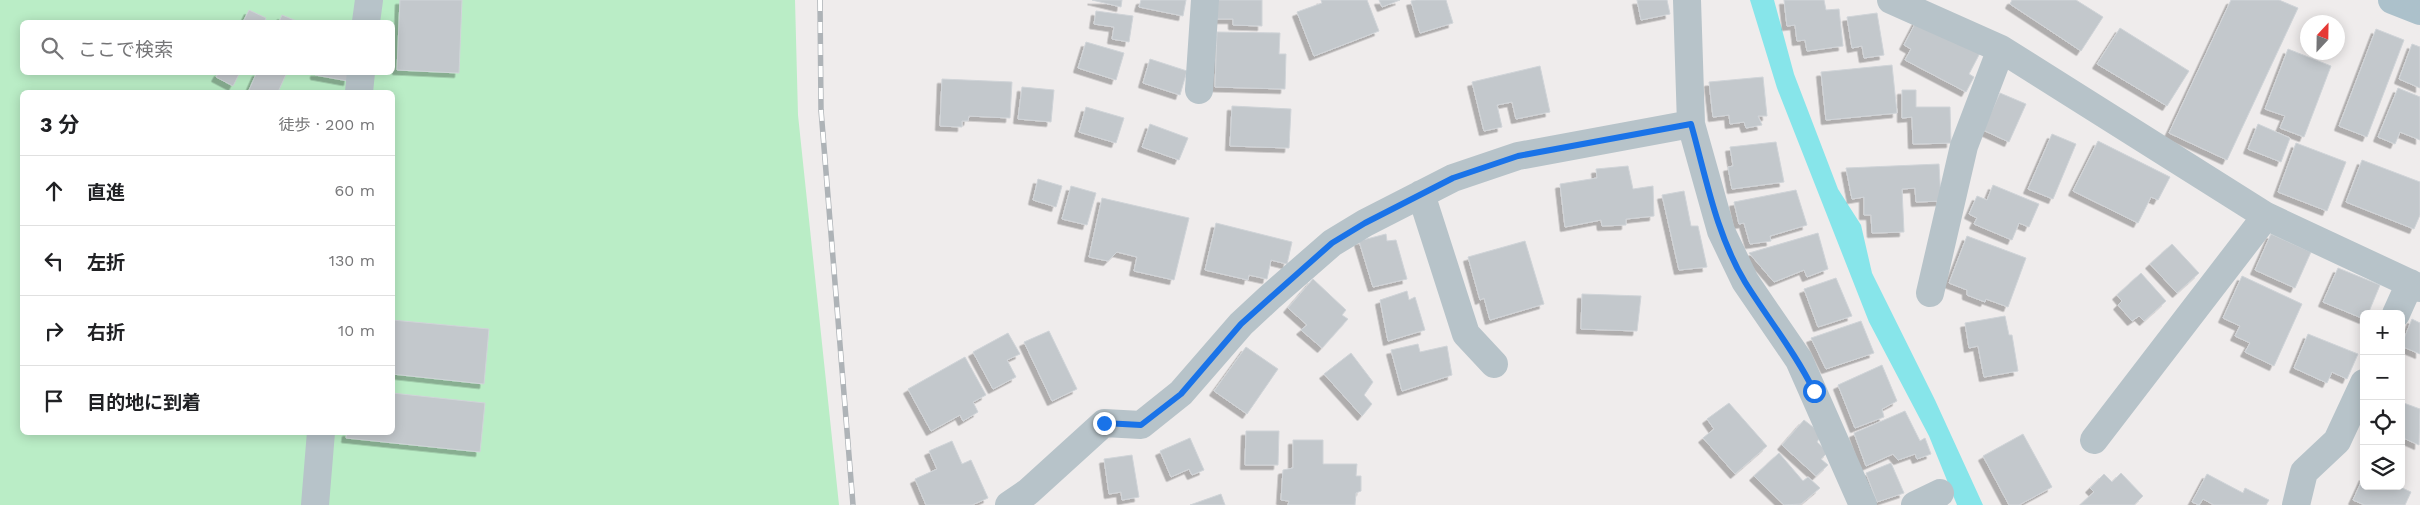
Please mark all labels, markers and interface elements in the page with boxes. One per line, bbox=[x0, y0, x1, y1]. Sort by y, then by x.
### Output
north arrow bbox=[2300, 15, 2345, 60]
search box bbox=[20, 20, 395, 75]
icon: search bbox=[38, 34, 66, 62]
text: ここで検索 bbox=[78, 38, 173, 61]
text: 3 分 bbox=[40, 112, 79, 137]
text: 徒歩 · 200 m bbox=[279, 115, 375, 134]
icon: ahead bbox=[40, 177, 68, 205]
text: 直進 bbox=[87, 181, 125, 204]
text: 60 m bbox=[335, 181, 375, 200]
icon: left bbox=[40, 247, 68, 275]
text: 左折 bbox=[87, 251, 125, 274]
text: 130 m bbox=[329, 251, 375, 270]
map controls bbox=[2360, 310, 2405, 490]
button: + bbox=[2360, 310, 2405, 355]
icon: right bbox=[40, 317, 68, 345]
text: 右折 bbox=[87, 321, 125, 344]
text: 10 m bbox=[338, 321, 375, 340]
button: − bbox=[2360, 355, 2405, 400]
route start bbox=[1803, 380, 1826, 403]
icon: arrive bbox=[40, 387, 68, 415]
text: 目的地に到着 bbox=[87, 391, 201, 414]
button: locate bbox=[2360, 400, 2405, 445]
route end bbox=[1093, 412, 1116, 435]
button: layers bbox=[2360, 445, 2405, 490]

